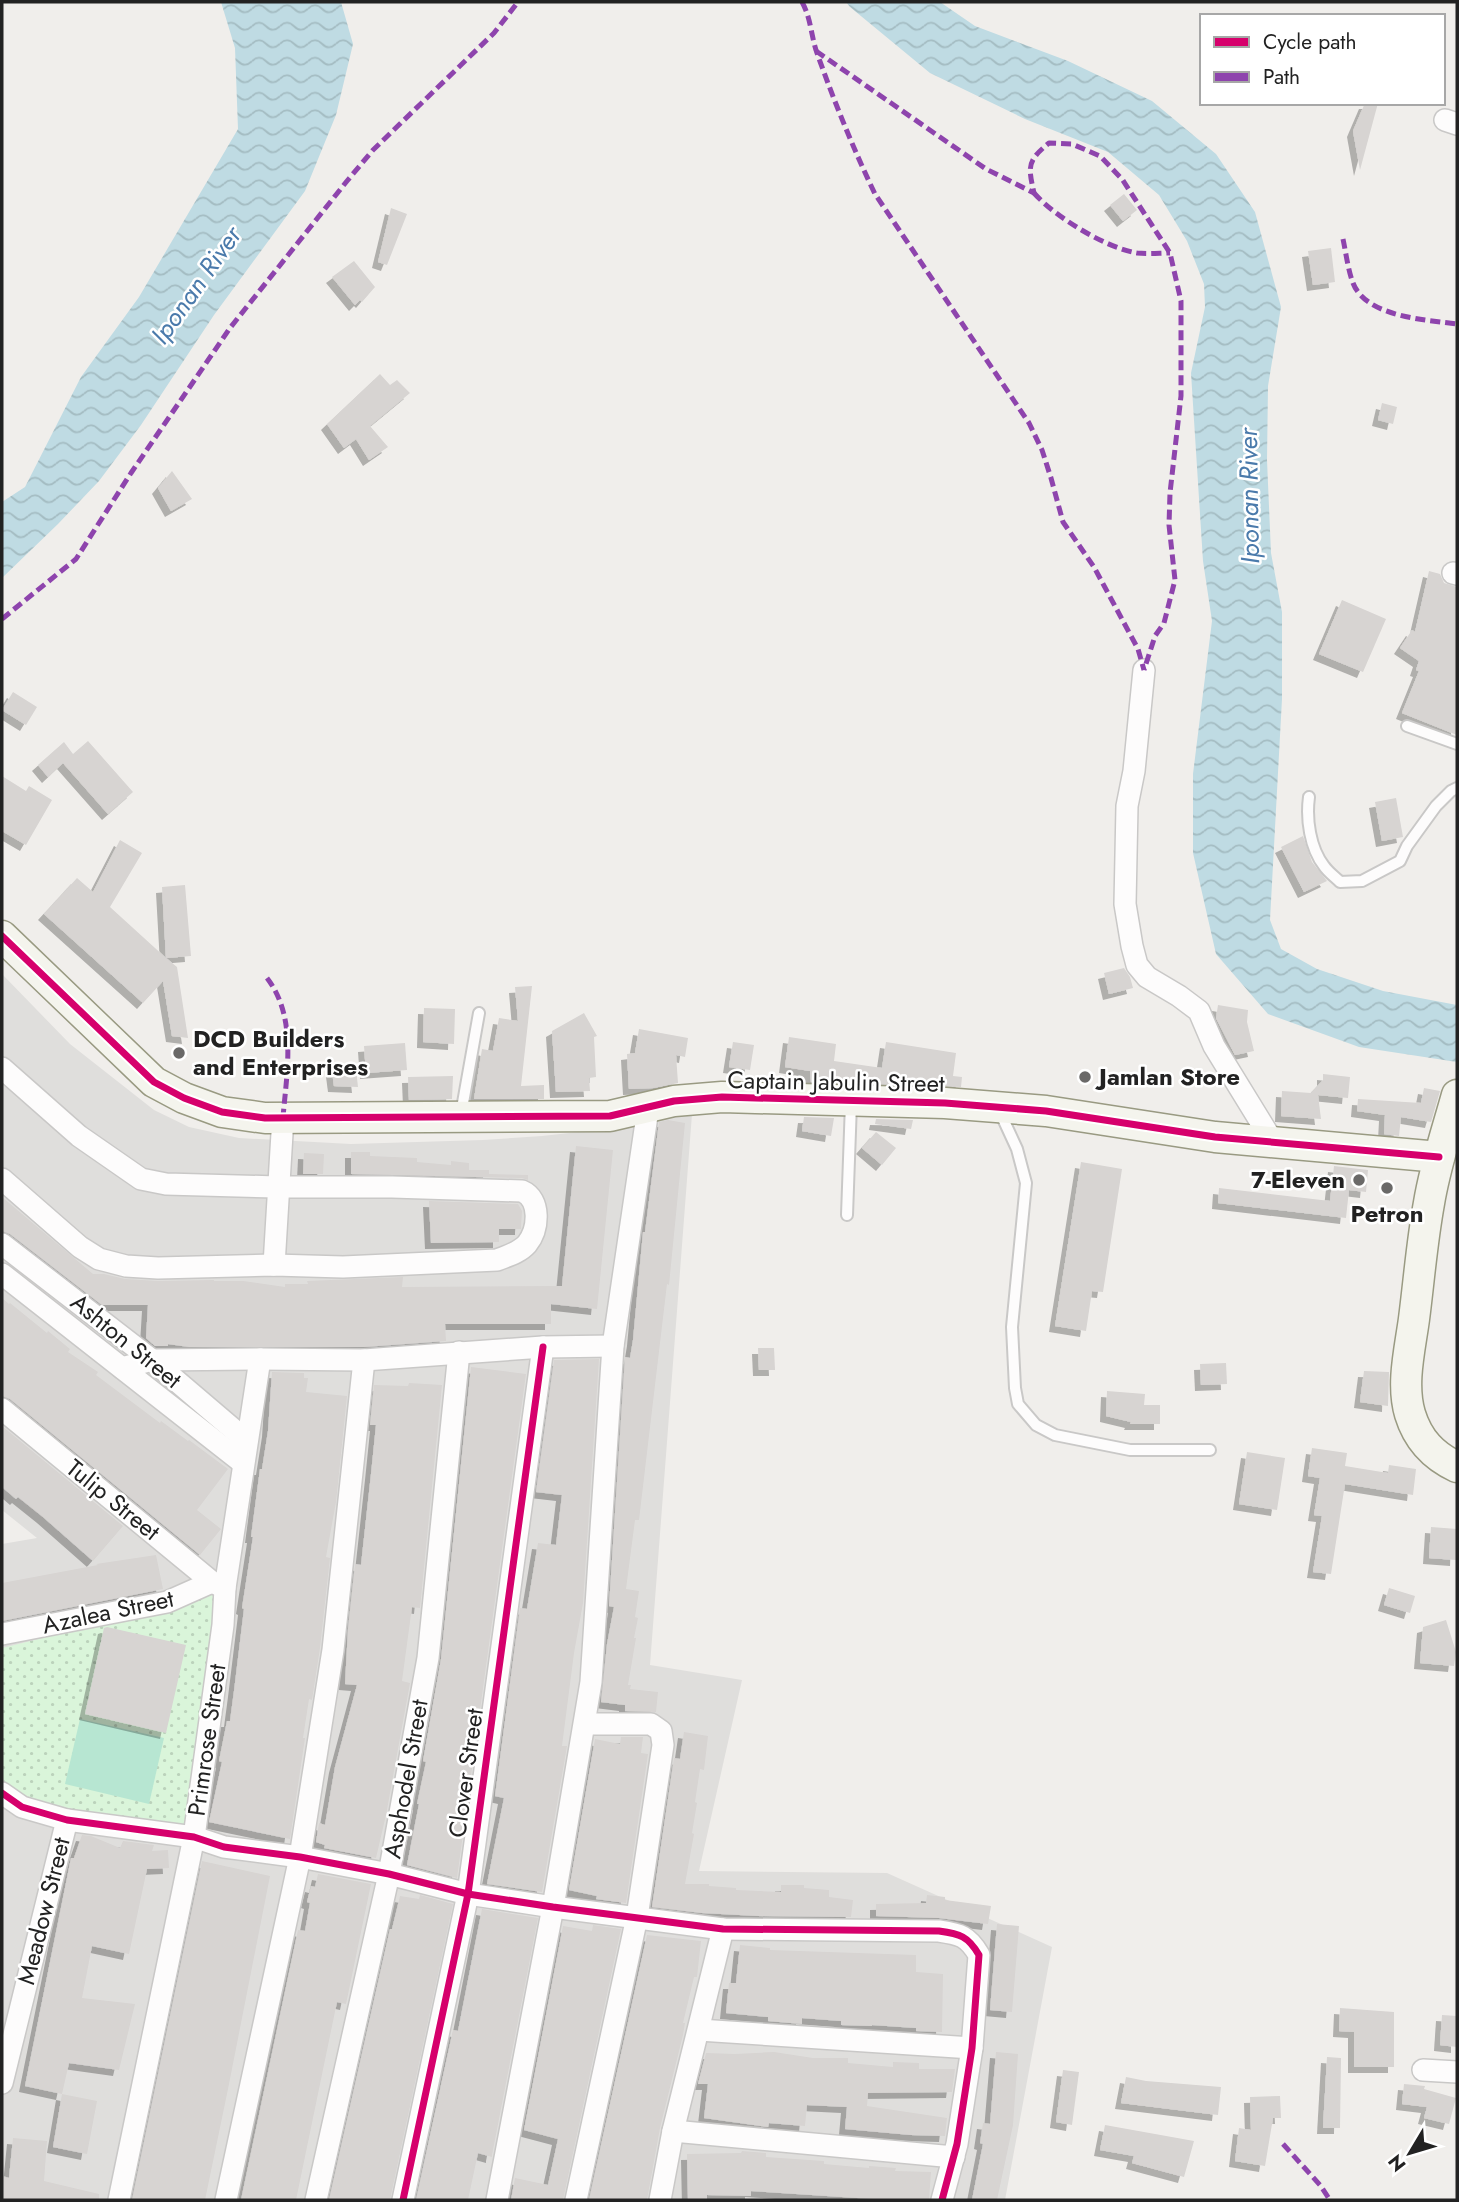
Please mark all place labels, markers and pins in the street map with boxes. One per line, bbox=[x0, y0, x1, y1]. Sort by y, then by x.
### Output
place label: DCD Builders and Enterprises bbox=[193, 1021, 368, 1084]
marker: DCD Builders and Enterprises bbox=[171, 1045, 187, 1061]
place label: Jamlan Store bbox=[1095, 1059, 1240, 1094]
marker: Jamlan Store bbox=[1077, 1069, 1093, 1085]
place label: 7-Eleven bbox=[1251, 1162, 1345, 1197]
marker: 7-Eleven bbox=[1351, 1172, 1367, 1188]
marker: Petron bbox=[1379, 1180, 1395, 1196]
place label: Petron bbox=[1350, 1196, 1424, 1231]

